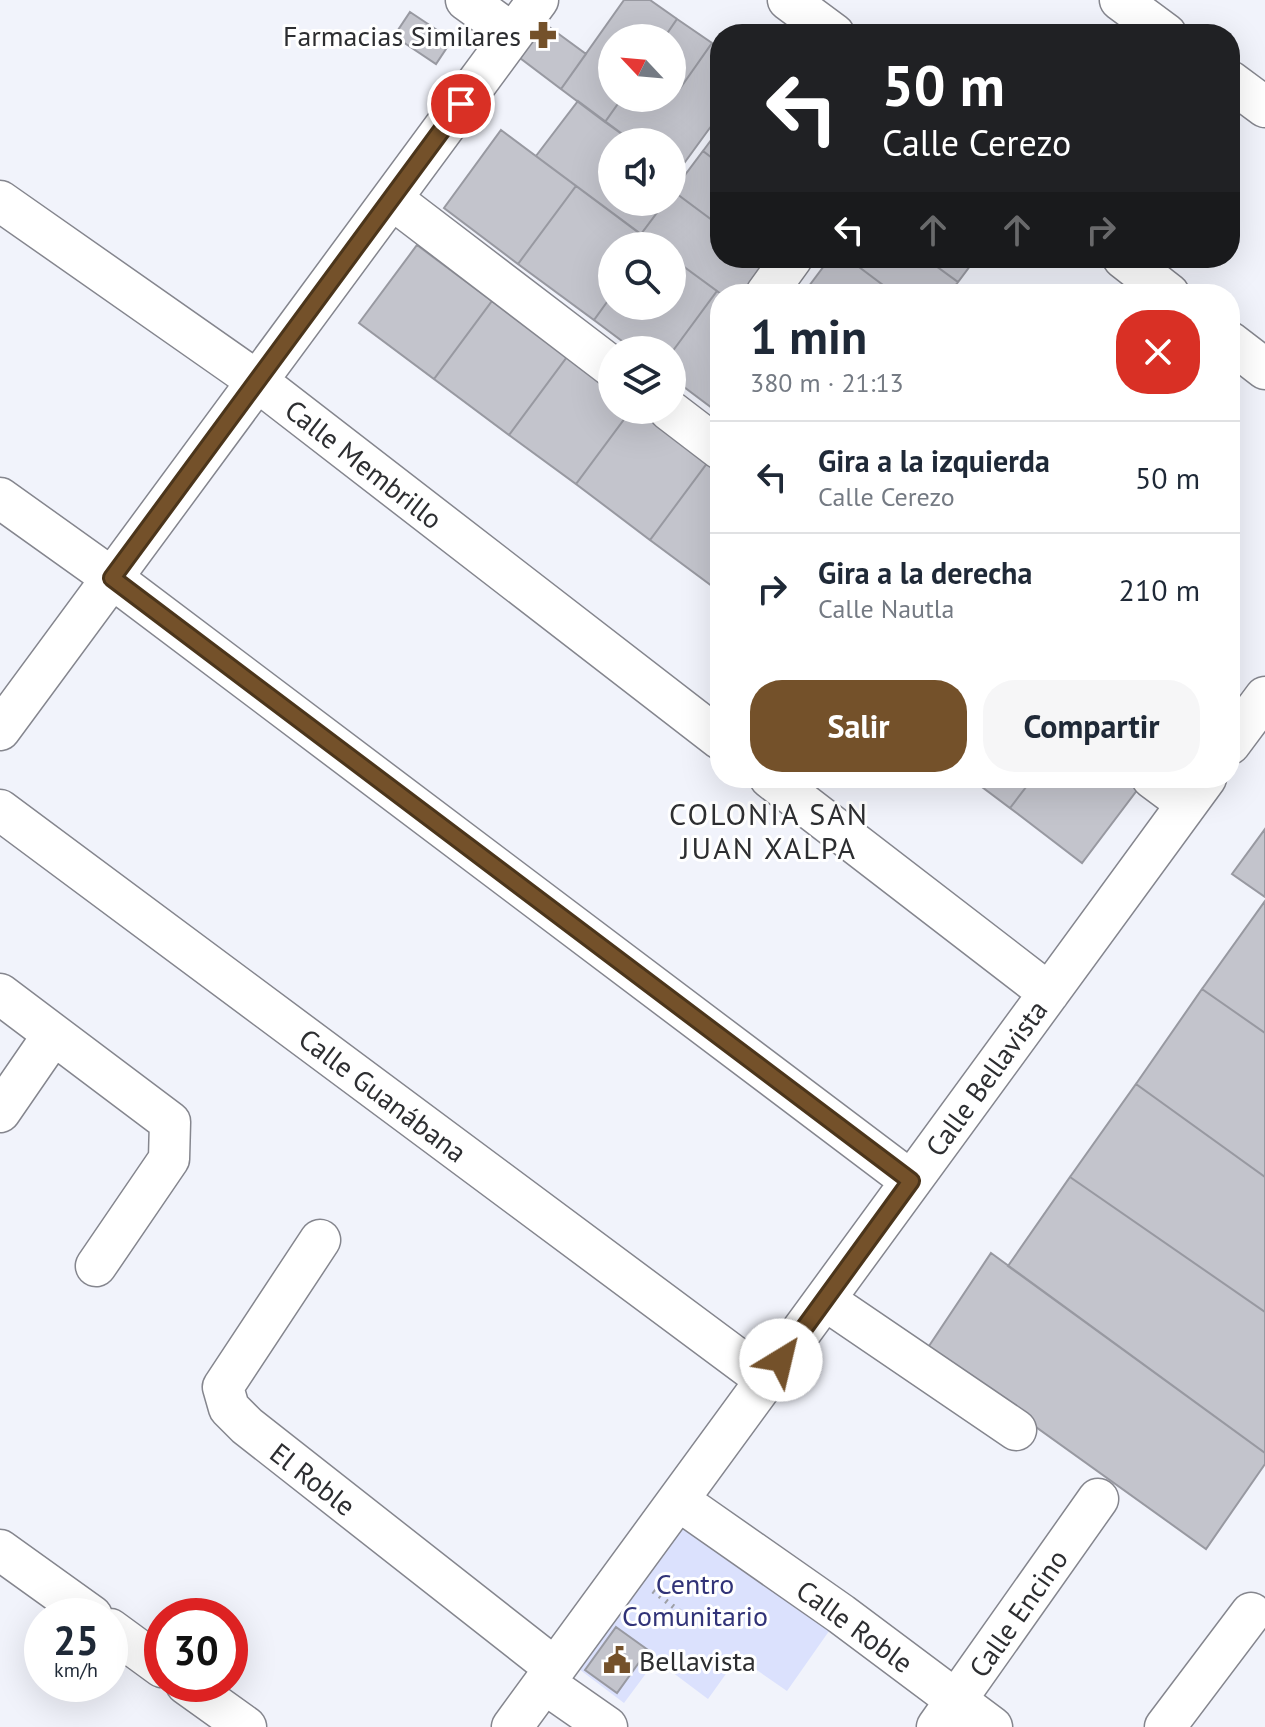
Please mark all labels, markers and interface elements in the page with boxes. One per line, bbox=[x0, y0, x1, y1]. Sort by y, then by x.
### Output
place label: Farmacias Similares bbox=[283, 17, 521, 54]
pharmacy icon: Farmacias Similares bbox=[528, 20, 558, 50]
north arrow bbox=[598, 24, 686, 112]
map controls bbox=[598, 24, 686, 424]
text: 50 m bbox=[882, 49, 1005, 121]
icon: left bbox=[750, 56, 854, 160]
pin bbox=[427, 70, 495, 138]
icon: arrive bbox=[439, 82, 483, 126]
text: Calle Cerezo bbox=[882, 119, 1071, 166]
button: sound bbox=[598, 128, 686, 216]
icon: left bbox=[827, 208, 871, 252]
icon: ahead bbox=[911, 208, 955, 252]
icon: ahead bbox=[995, 208, 1039, 252]
icon: right bbox=[1079, 208, 1123, 252]
button: search bbox=[598, 232, 686, 320]
text: 1 min bbox=[750, 305, 867, 367]
button: close bbox=[1116, 310, 1200, 394]
button: layers bbox=[598, 336, 686, 424]
text: 380 m · 21:13 bbox=[750, 366, 904, 399]
street label: Calle Membrillo bbox=[278, 391, 450, 537]
text: Gira a la izquierda bbox=[818, 441, 1050, 480]
icon: left bbox=[750, 455, 794, 499]
text: 50 m bbox=[1135, 458, 1200, 497]
text: Calle Cerezo bbox=[818, 480, 955, 513]
text: Gira a la derecha bbox=[818, 553, 1032, 592]
icon: right bbox=[750, 567, 794, 611]
text: 210 m bbox=[1119, 570, 1200, 609]
text: Calle Nautla bbox=[818, 592, 954, 625]
button: Salir bbox=[750, 680, 967, 772]
button: Compartir bbox=[983, 680, 1200, 772]
district label: COLONIA SAN JUAN XALPA bbox=[669, 794, 869, 867]
street label: Calle Bellavista bbox=[917, 993, 1055, 1163]
street label: Calle Guanábana bbox=[292, 1020, 474, 1170]
position arrow bbox=[739, 1318, 823, 1402]
street label: El Roble bbox=[263, 1434, 363, 1524]
street label: Calle Encino bbox=[960, 1542, 1076, 1684]
park label: Centro Comunitario bbox=[622, 1565, 768, 1634]
street label: Calle Roble bbox=[789, 1571, 921, 1681]
speed limit sign: 30 bbox=[144, 1598, 248, 1702]
text: 25 bbox=[53, 1614, 99, 1666]
place label: Bellavista bbox=[639, 1642, 756, 1679]
public building icon: Bellavista bbox=[602, 1645, 632, 1675]
text: km/h bbox=[54, 1657, 98, 1683]

